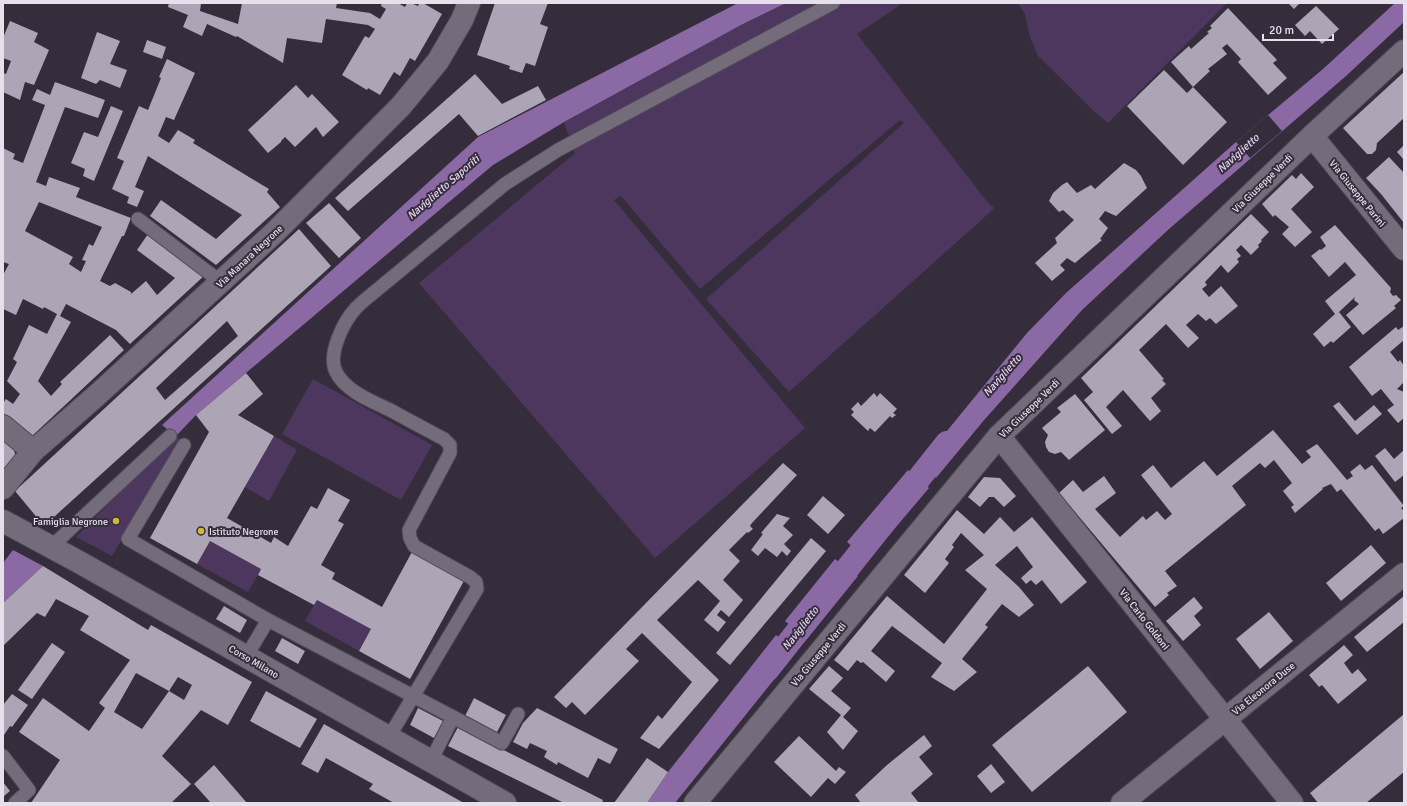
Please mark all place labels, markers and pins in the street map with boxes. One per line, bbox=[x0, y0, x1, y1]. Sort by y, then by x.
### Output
place label: Famiglia Negrone bbox=[33, 516, 108, 528]
marker: Famiglia Negrone bbox=[111, 516, 121, 526]
marker: Istituto Negrone bbox=[196, 526, 206, 536]
place label: Istituto Negrone bbox=[209, 526, 279, 538]

